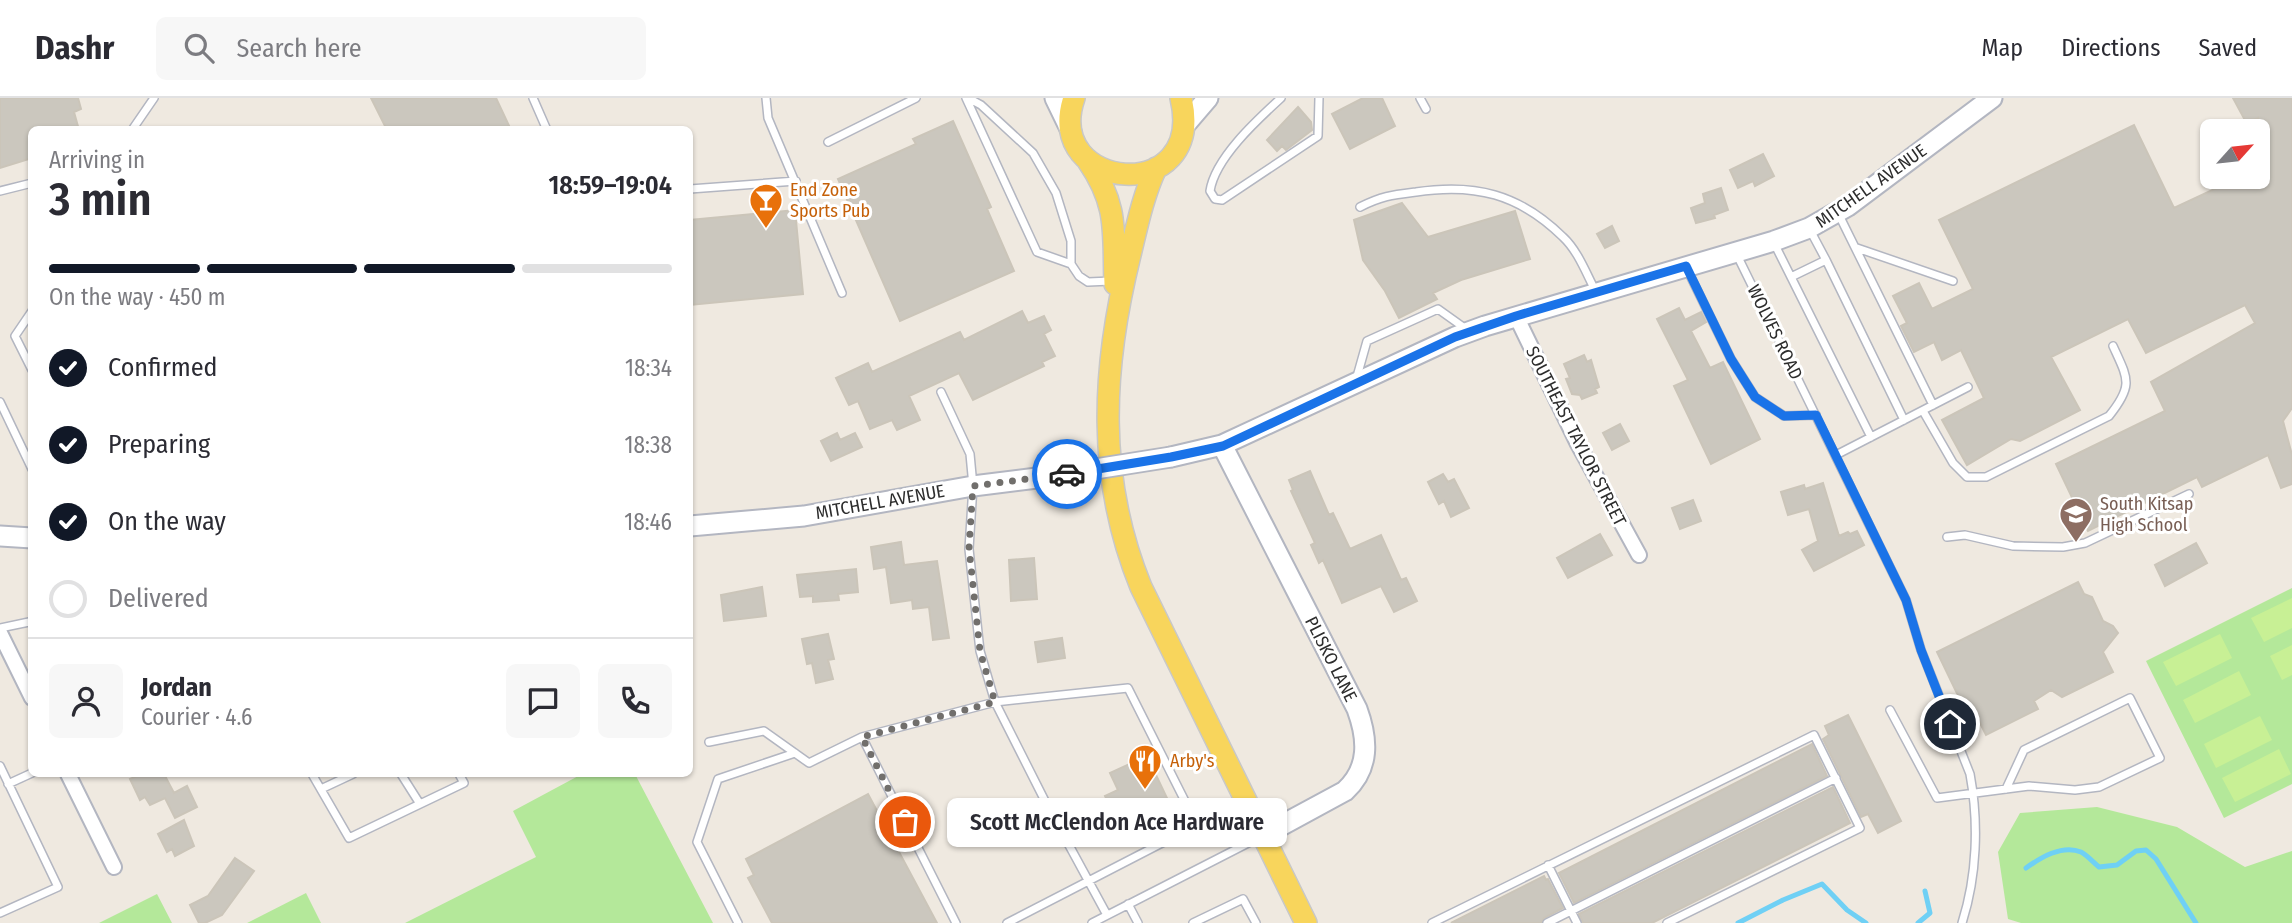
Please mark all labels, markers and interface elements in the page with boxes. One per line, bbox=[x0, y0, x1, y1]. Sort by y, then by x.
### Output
search box bbox=[156, 17, 646, 80]
text: Dashr bbox=[35, 28, 114, 68]
icon: search bbox=[180, 29, 218, 67]
text: Search here bbox=[236, 33, 362, 64]
text: Map bbox=[1982, 34, 2023, 62]
text: Directions bbox=[2061, 34, 2160, 62]
text: Saved bbox=[2198, 34, 2257, 62]
north arrow bbox=[2200, 119, 2270, 189]
map controls bbox=[2200, 119, 2270, 189]
street label: MITCHELL AVENUE bbox=[1811, 140, 1931, 232]
text: Arriving in bbox=[49, 146, 145, 174]
text: 18:59–19:04 bbox=[548, 170, 672, 201]
text: 3 min bbox=[49, 172, 152, 227]
place label: End Zone Sports Pub bbox=[790, 179, 870, 222]
bar icon: End Zone Sports Pub bbox=[747, 181, 785, 230]
street label: WOLVES ROAD bbox=[1743, 281, 1807, 383]
text: On the way · 450 m bbox=[49, 283, 226, 311]
street label: SOUTHEAST TAYLOR STREET bbox=[1521, 343, 1631, 530]
icon: check bbox=[49, 349, 87, 387]
text: Confirmed bbox=[108, 352, 218, 383]
text: 18:34 bbox=[625, 354, 672, 382]
icon: check bbox=[49, 426, 87, 464]
text: Preparing bbox=[108, 429, 210, 460]
text: 18:38 bbox=[625, 431, 672, 459]
courier bbox=[1032, 439, 1102, 509]
icon: car bbox=[1048, 455, 1086, 493]
street label: MITCHELL AVENUE bbox=[814, 480, 946, 524]
place label: South Kitsap High School bbox=[2100, 493, 2193, 536]
school or university icon: South Kitsap High School bbox=[2057, 495, 2095, 544]
icon: check bbox=[49, 503, 87, 541]
text: On the way bbox=[108, 506, 226, 537]
text: 18:46 bbox=[624, 508, 672, 536]
text: Delivered bbox=[108, 583, 209, 614]
street label: PLISKO LANE bbox=[1300, 613, 1362, 705]
button: person bbox=[49, 664, 123, 738]
button: chat bbox=[506, 664, 580, 738]
button: phone bbox=[598, 664, 672, 738]
text: Jordan bbox=[141, 672, 212, 703]
pin bbox=[1920, 694, 1980, 754]
text: Courier · 4.6 bbox=[141, 703, 252, 731]
icon: home bbox=[1931, 705, 1969, 743]
restaurant icon: Arby's bbox=[1126, 742, 1164, 791]
place label: Arby's bbox=[1170, 750, 1215, 772]
pin bbox=[875, 792, 935, 852]
callout: Scott McClendon Ace Hardware bbox=[947, 798, 1286, 846]
icon: bag bbox=[886, 803, 924, 841]
text: Scott McClendon Ace Hardware bbox=[970, 808, 1264, 836]

